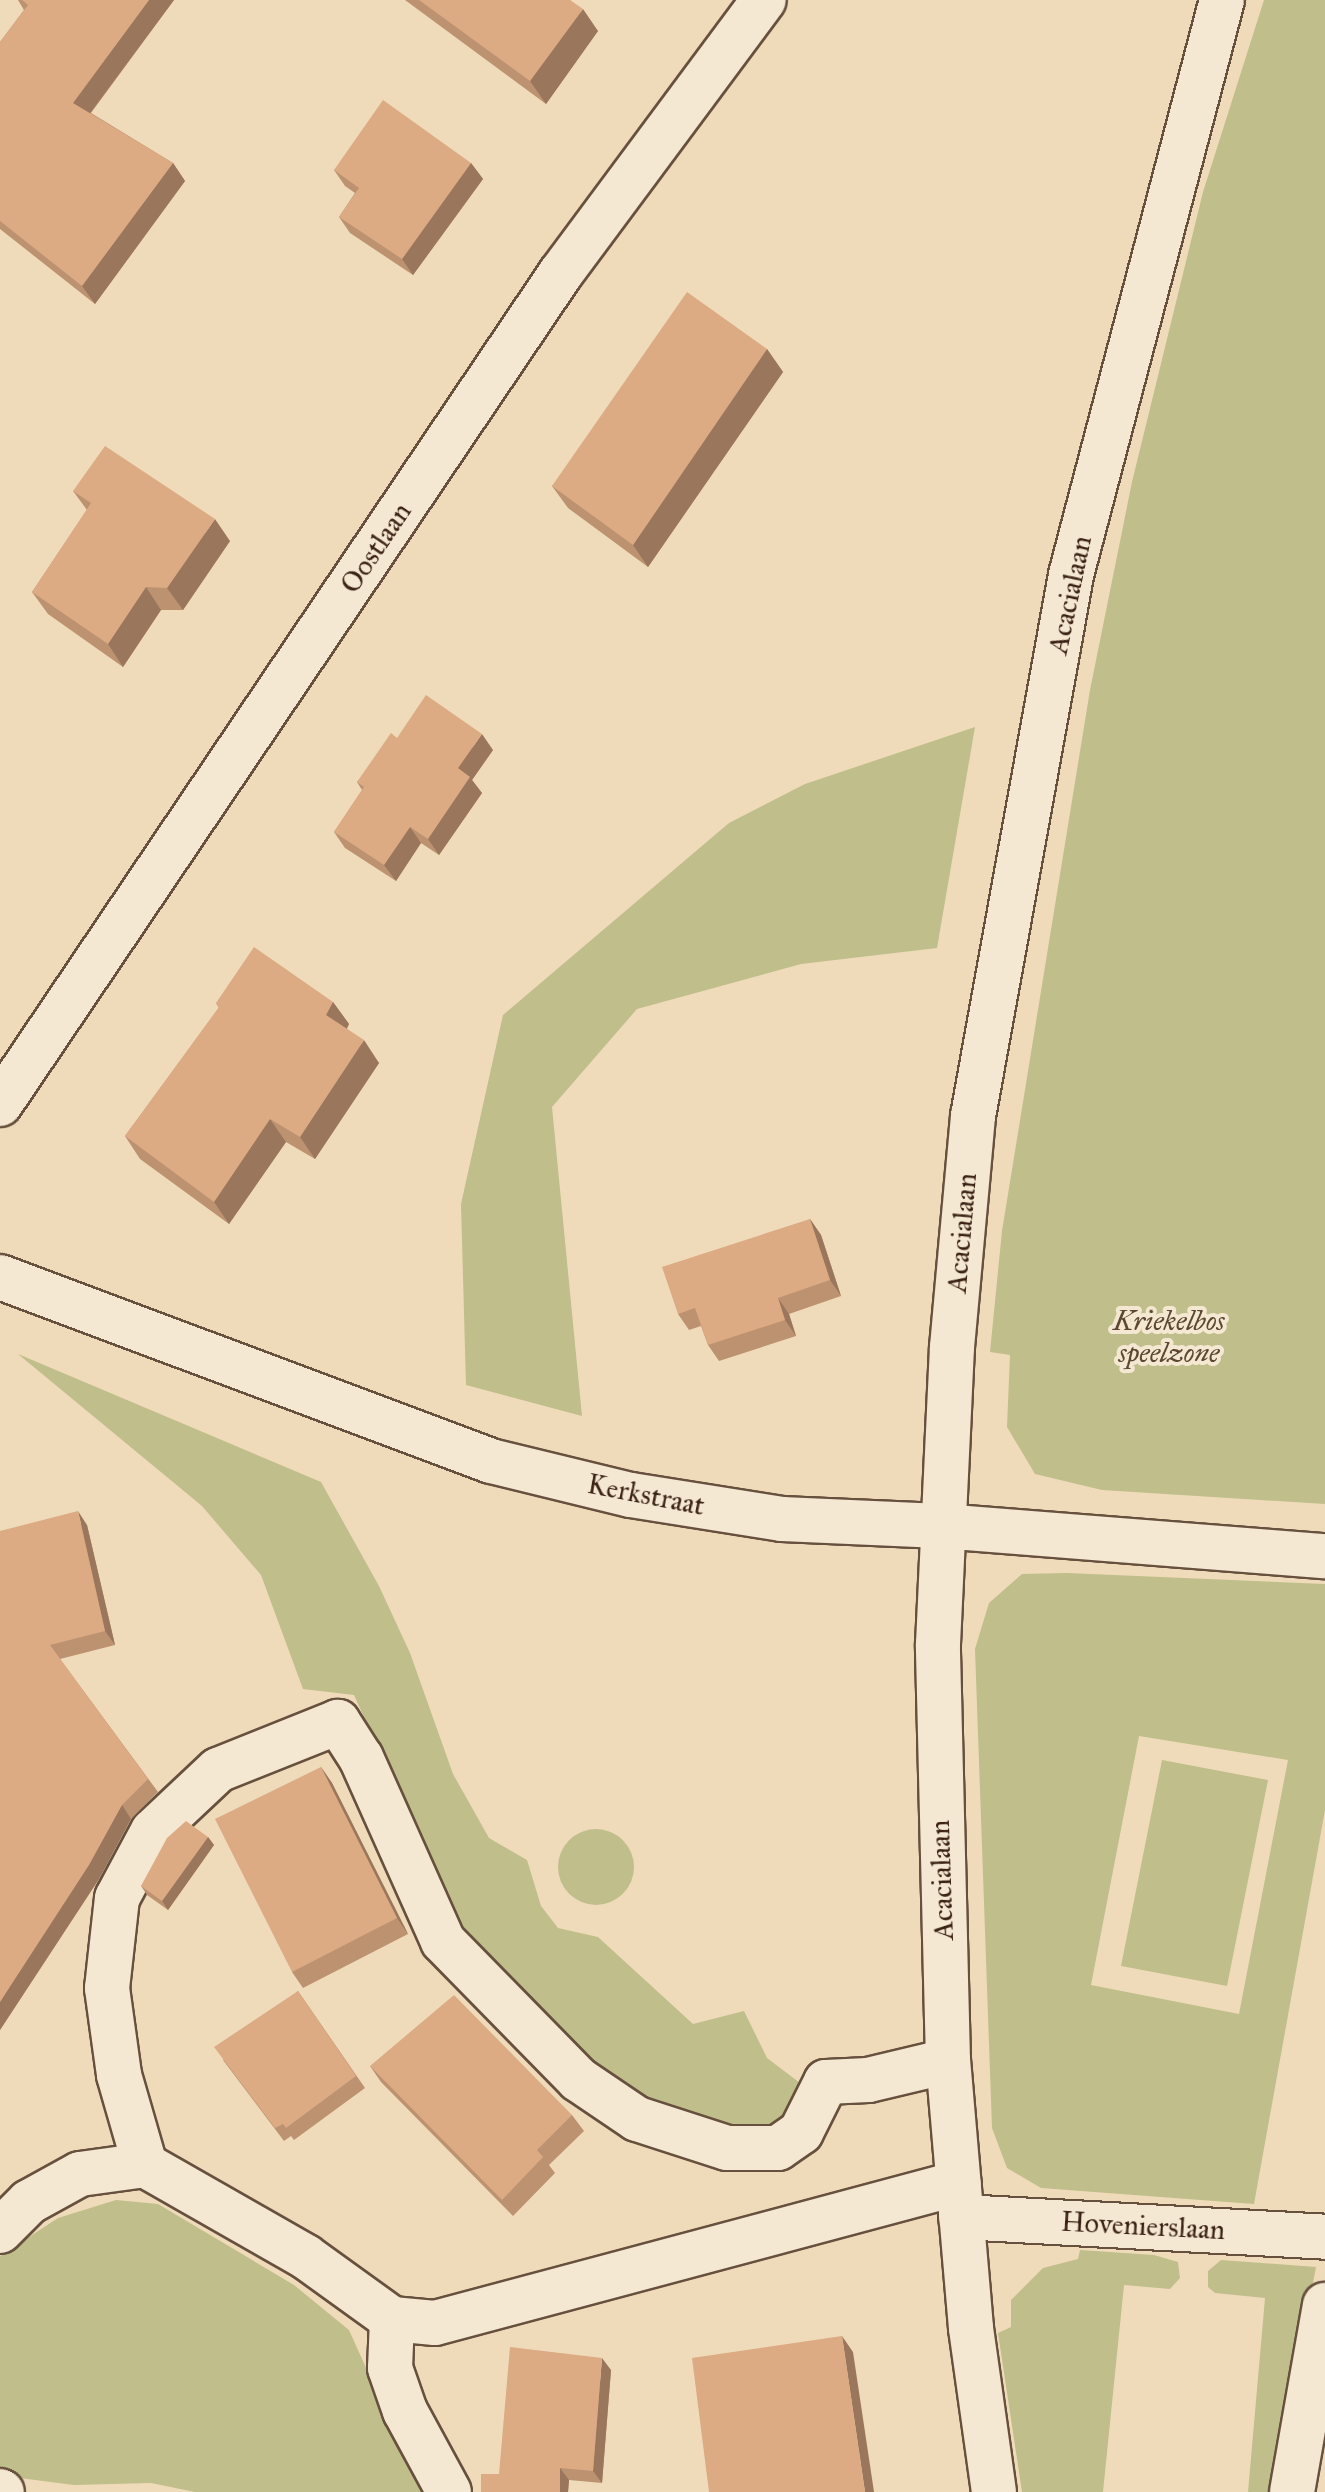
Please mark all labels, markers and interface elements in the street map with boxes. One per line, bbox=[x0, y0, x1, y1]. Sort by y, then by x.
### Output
street label: Oostlaan bbox=[334, 496, 418, 600]
street label: Acacialaan bbox=[1041, 533, 1099, 657]
street label: Acacialaan bbox=[940, 1172, 984, 1294]
park label: Kriekelbos speelzone bbox=[1113, 1304, 1225, 1370]
street label: Kerkstraat bbox=[585, 1467, 707, 1523]
street label: Acacialaan bbox=[923, 1819, 961, 1941]
street label: Hovenierslaan bbox=[1060, 2205, 1226, 2247]

